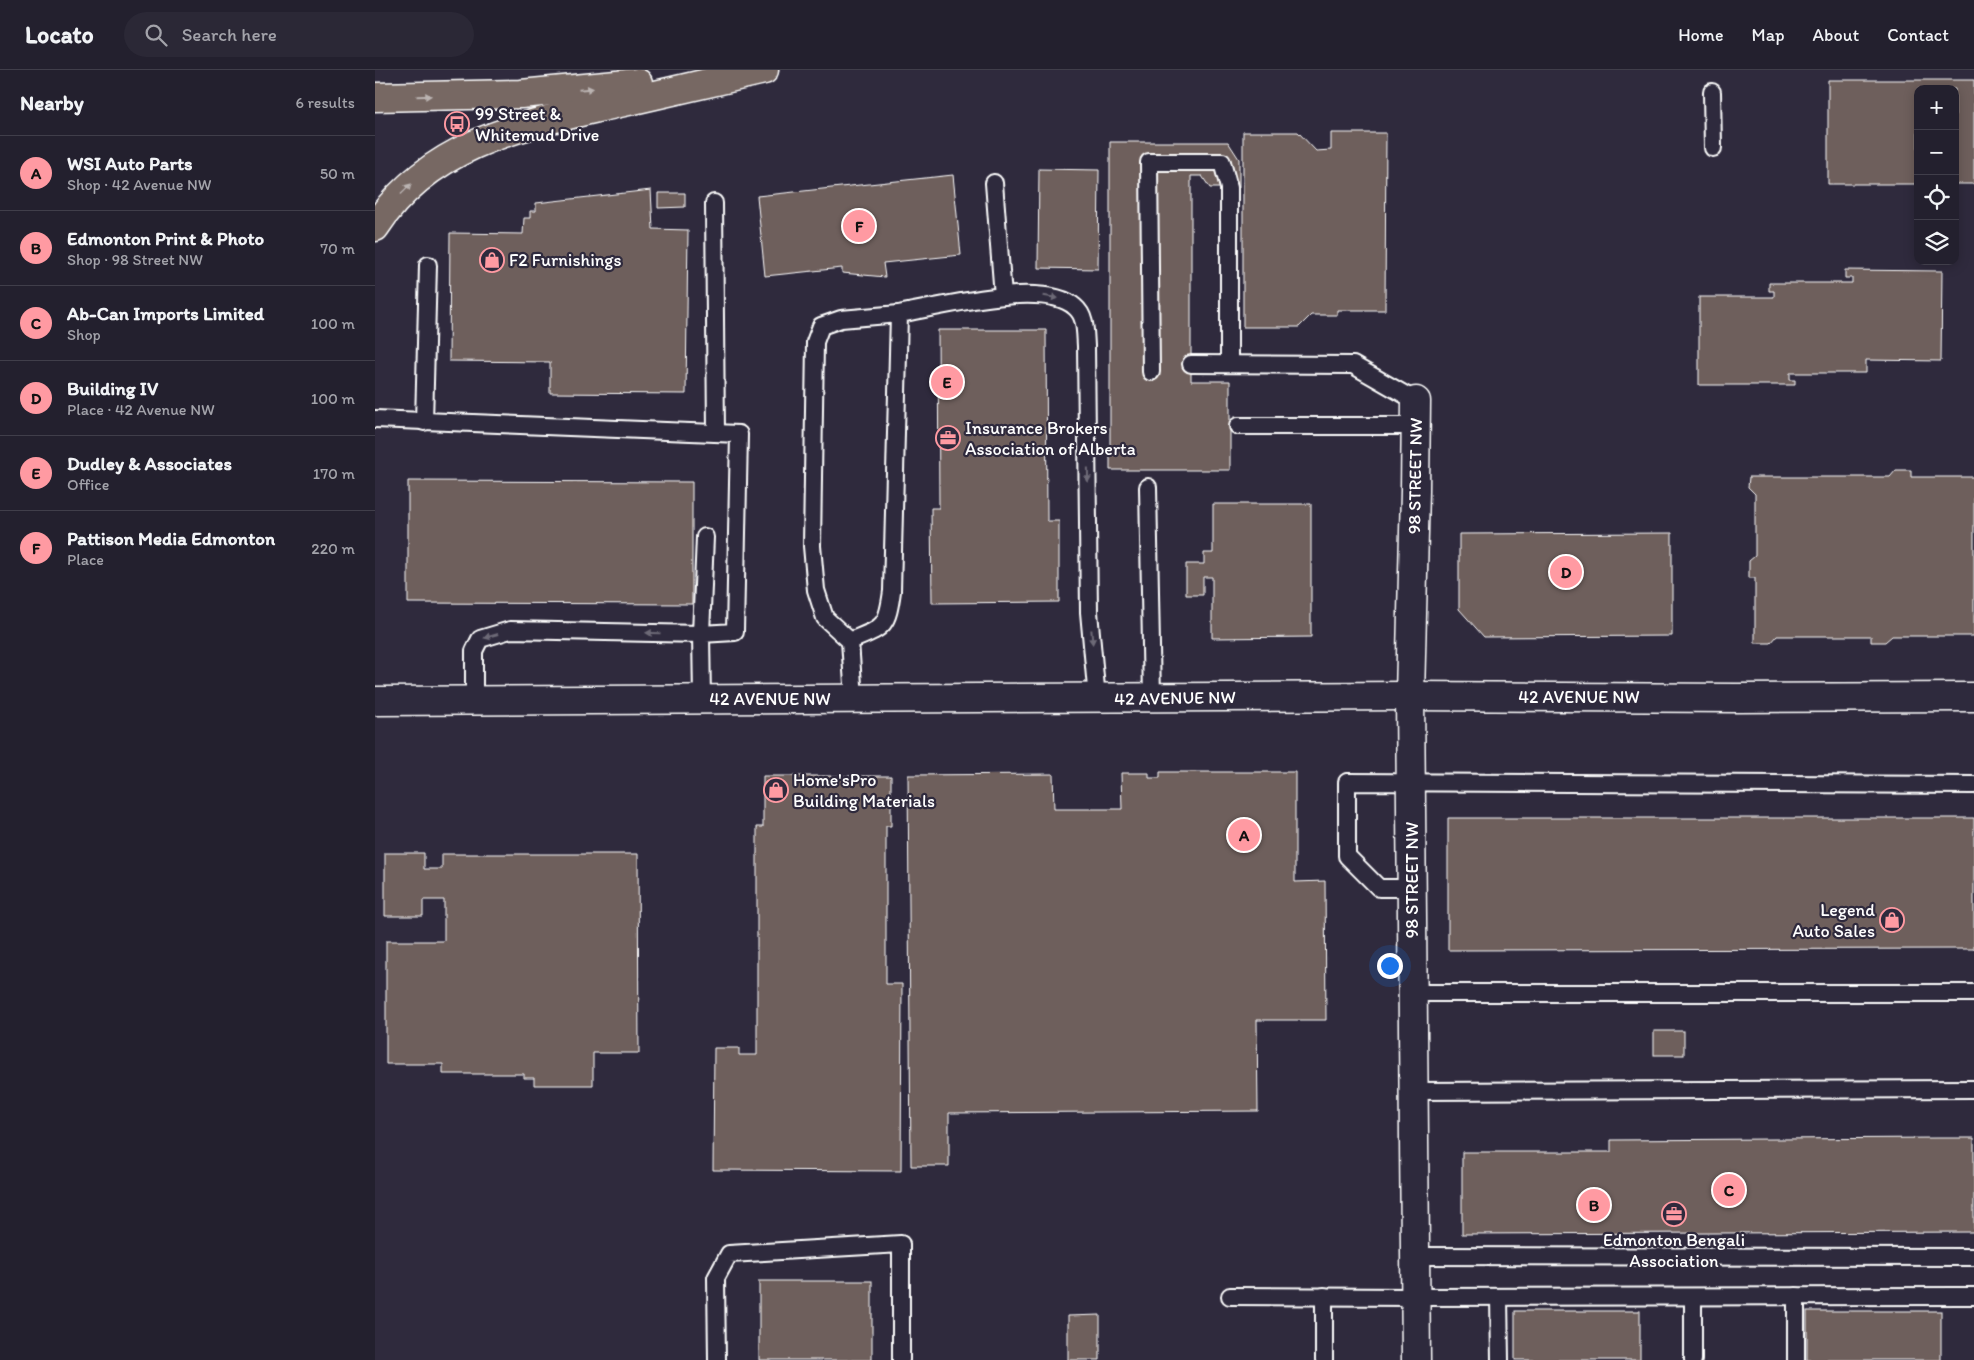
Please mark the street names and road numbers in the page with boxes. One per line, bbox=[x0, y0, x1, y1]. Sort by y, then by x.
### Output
street label: 98 STREET NW bbox=[1403, 418, 1427, 534]
street label: 42 AVENUE NW bbox=[1114, 686, 1236, 710]
street label: 42 AVENUE NW bbox=[1518, 686, 1640, 708]
street label: 42 AVENUE NW bbox=[709, 688, 831, 710]
street label: 98 STREET NW bbox=[1401, 822, 1423, 938]

